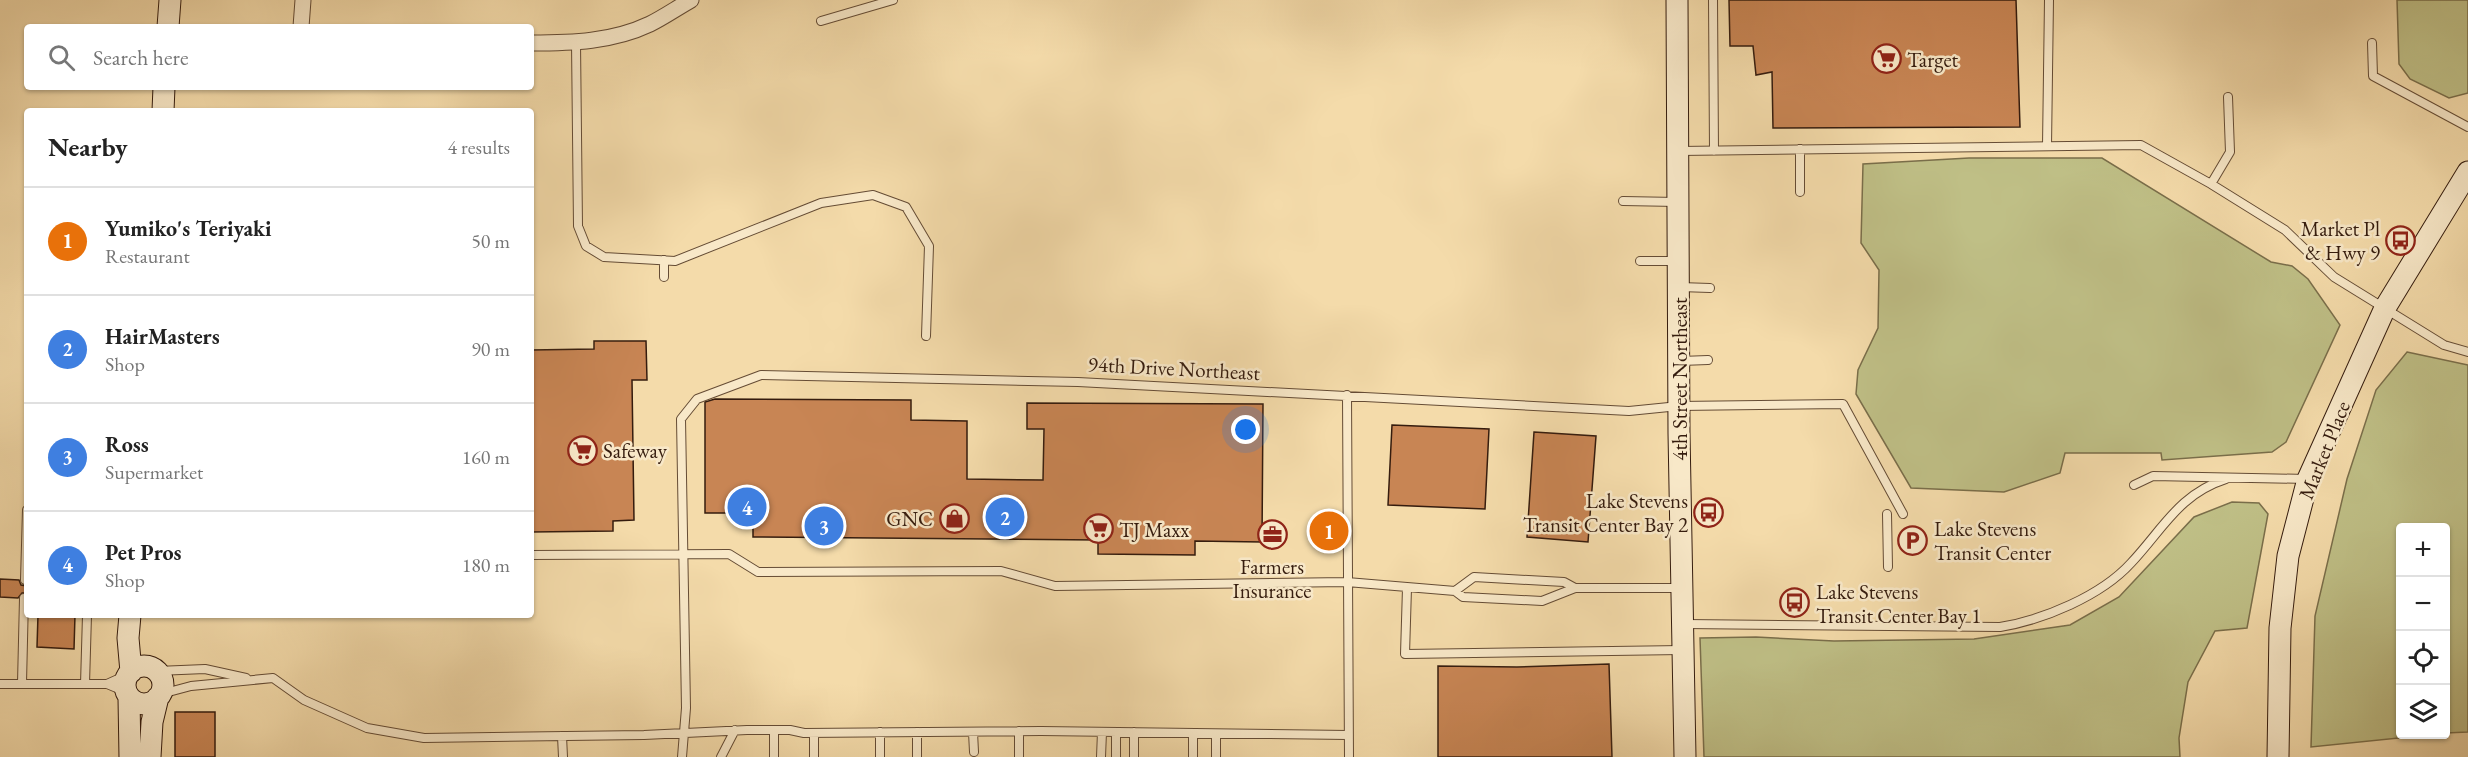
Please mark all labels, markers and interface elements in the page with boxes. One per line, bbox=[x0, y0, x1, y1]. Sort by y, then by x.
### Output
search box bbox=[24, 24, 534, 90]
icon: search bbox=[45, 41, 78, 74]
text: Search here bbox=[93, 43, 188, 72]
supermarket icon: Target bbox=[1870, 43, 1902, 75]
place label: Target bbox=[1907, 46, 1959, 73]
text: Nearby bbox=[48, 130, 128, 164]
text: 4 results bbox=[447, 134, 510, 160]
text: Yumiko's Teriyaki bbox=[105, 214, 272, 243]
place label: Market Pl & Hwy 9 bbox=[2301, 215, 2380, 266]
bus stop icon: Market Pl & Hwy 9 bbox=[2385, 224, 2417, 256]
text: 1 bbox=[62, 228, 73, 254]
text: 50 m bbox=[471, 228, 510, 254]
text: Restaurant bbox=[105, 243, 190, 269]
street label: 4th Street Northeast bbox=[1666, 297, 1693, 461]
text: HairMasters bbox=[105, 322, 220, 351]
text: 2 bbox=[62, 336, 73, 362]
text: 90 m bbox=[471, 336, 510, 362]
street label: 94th Drive Northeast bbox=[1087, 350, 1261, 386]
text: Shop bbox=[105, 351, 145, 377]
street label: Market Place bbox=[2292, 397, 2356, 503]
your location bbox=[1231, 415, 1260, 444]
text: Ross bbox=[105, 430, 149, 459]
supermarket icon: Safeway bbox=[566, 434, 598, 466]
place label: Safeway bbox=[603, 437, 668, 464]
text: 3 bbox=[62, 444, 73, 470]
text: 160 m bbox=[462, 444, 510, 470]
text: Supermarket bbox=[105, 459, 203, 485]
pin: 4 bbox=[728, 484, 766, 530]
place label: Lake Stevens Transit Center Bay 2 bbox=[1523, 487, 1688, 538]
pin: 2 bbox=[986, 494, 1024, 540]
bus stop icon: Lake Stevens Transit Center Bay 2 bbox=[1693, 496, 1725, 528]
shop icon: GNC bbox=[938, 502, 970, 534]
pin: 3 bbox=[804, 504, 844, 548]
place label: GNC bbox=[886, 505, 933, 532]
pin: 1 bbox=[1310, 508, 1348, 554]
supermarket icon: TJ Maxx bbox=[1082, 513, 1114, 545]
place label: Lake Stevens Transit Center bbox=[1934, 515, 2051, 566]
place label: TJ Maxx bbox=[1119, 516, 1189, 543]
office icon: Farmers Insurance bbox=[1256, 519, 1288, 551]
map controls bbox=[2396, 523, 2450, 739]
button: + bbox=[2396, 523, 2450, 577]
parking icon: Lake Stevens Transit Center bbox=[1897, 524, 1929, 556]
text: Pet Pros bbox=[105, 538, 182, 567]
text: 4 bbox=[62, 552, 73, 578]
text: 180 m bbox=[462, 552, 510, 578]
place label: Farmers Insurance bbox=[1233, 553, 1311, 604]
text: Shop bbox=[105, 567, 145, 593]
button: − bbox=[2396, 577, 2450, 631]
place label: Lake Stevens Transit Center Bay 1 bbox=[1816, 578, 1981, 629]
bus stop icon: Lake Stevens Transit Center Bay 1 bbox=[1779, 587, 1811, 619]
button: locate bbox=[2396, 631, 2450, 685]
button: layers bbox=[2396, 685, 2450, 739]

